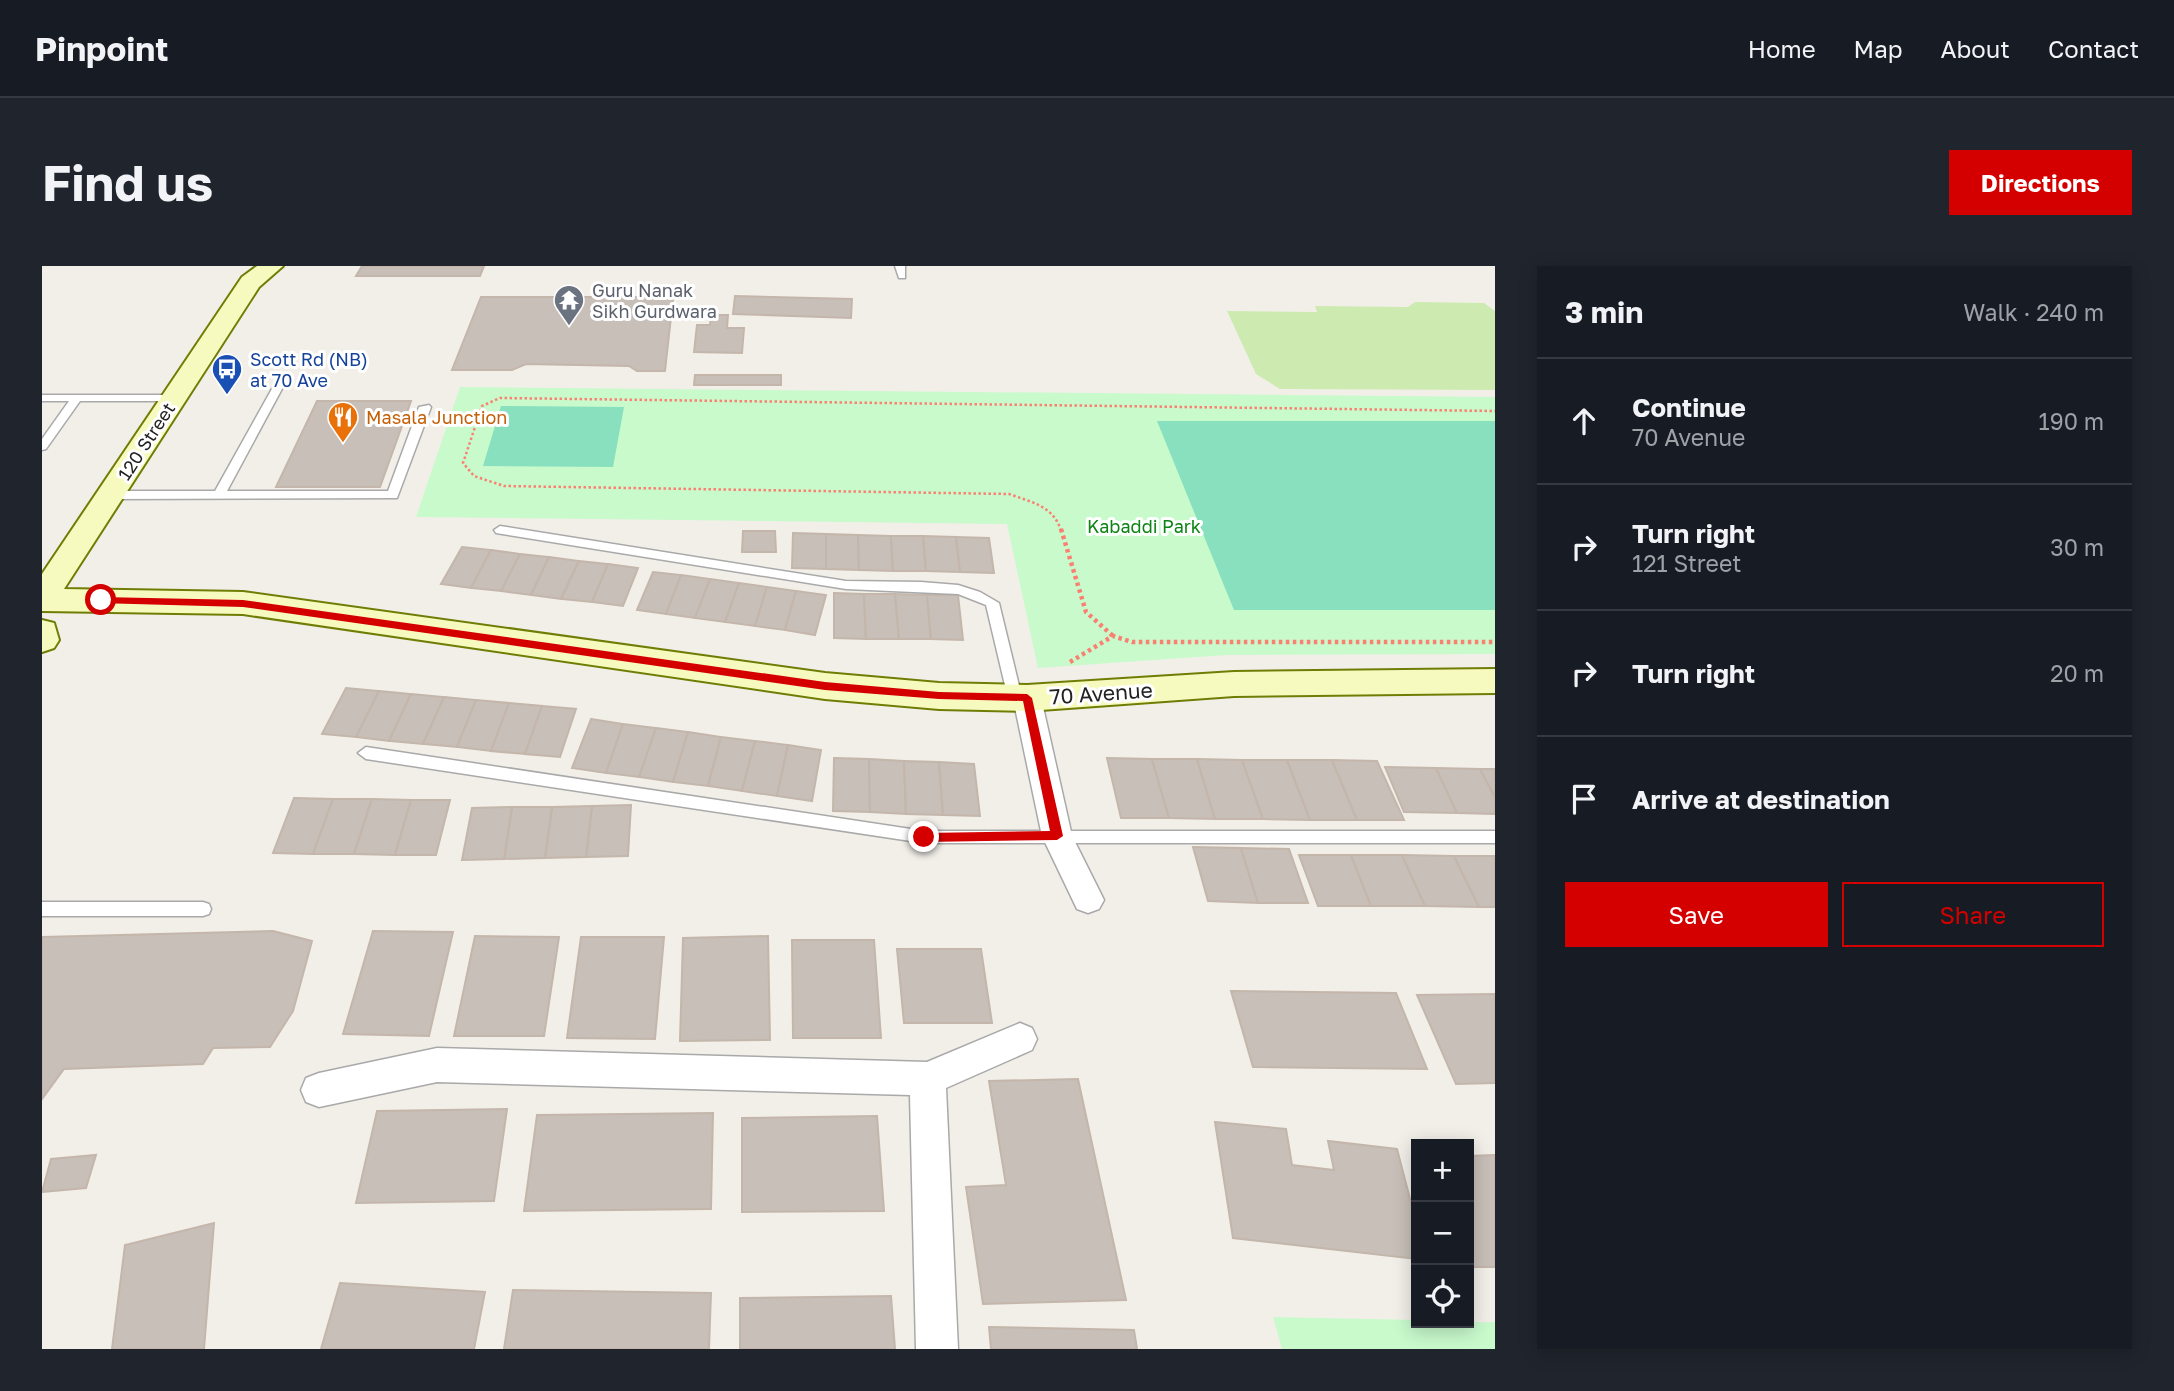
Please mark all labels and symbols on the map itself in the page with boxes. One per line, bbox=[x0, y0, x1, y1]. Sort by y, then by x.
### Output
place label: Guru Nanak Sikh Gurdwara bbox=[592, 279, 717, 322]
temple icon: Guru Nanak Sikh Gurdwara bbox=[552, 283, 586, 327]
place label: Scott Rd (NB) at 70 Ave bbox=[250, 348, 368, 391]
bus stop icon: Scott Rd (NB) at 70 Ave bbox=[210, 352, 244, 396]
street label: 120 Street bbox=[113, 398, 179, 484]
restaurant icon: Masala Junction bbox=[326, 400, 360, 444]
place label: Masala Junction bbox=[366, 406, 507, 428]
park label: Kabaddi Park bbox=[1087, 515, 1201, 537]
route start bbox=[85, 584, 116, 615]
street label: 70 Avenue bbox=[1048, 676, 1154, 710]
route end bbox=[908, 821, 939, 852]

